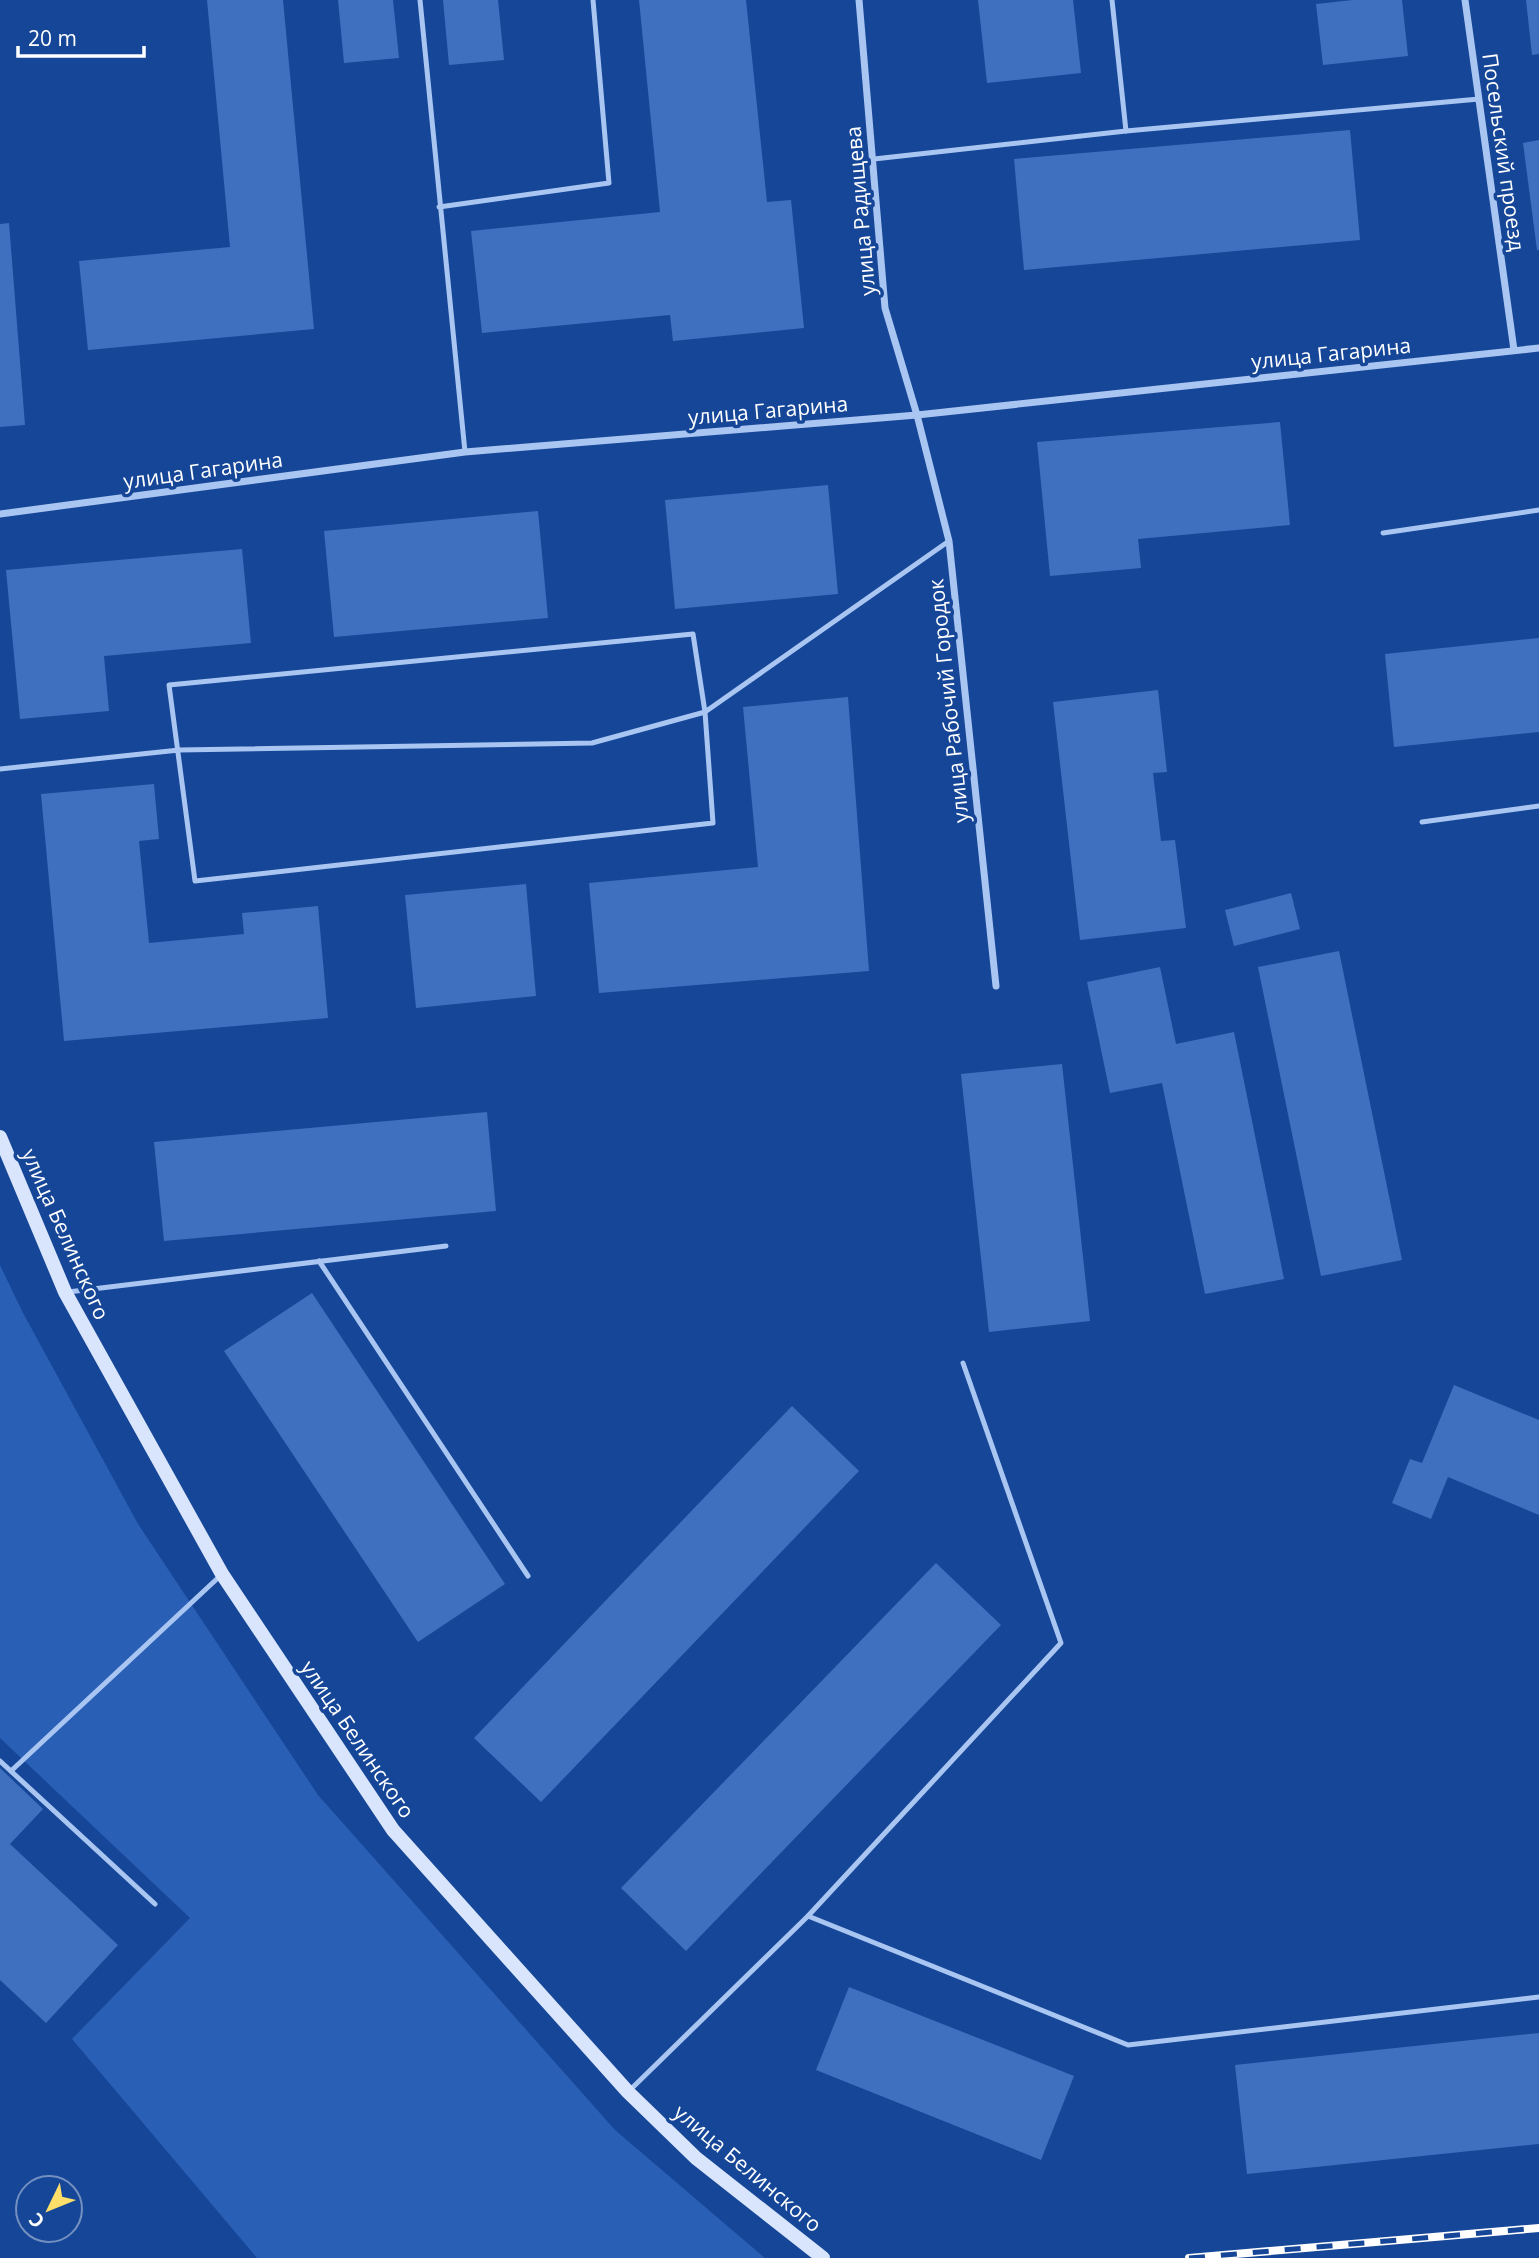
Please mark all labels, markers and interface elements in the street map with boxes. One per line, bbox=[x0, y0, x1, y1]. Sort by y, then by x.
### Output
scale bar bbox=[18, 14, 144, 58]
text: 20 m bbox=[28, 24, 77, 52]
street label: Посельский проезд bbox=[1476, 51, 1532, 253]
street label: улица Радищева bbox=[839, 125, 881, 297]
street label: улица Гагарина bbox=[1250, 331, 1412, 375]
street label: улица Гагарина bbox=[687, 389, 849, 431]
street label: улица Гагарина bbox=[122, 445, 284, 495]
street label: улица Рабочий Городок bbox=[921, 578, 975, 824]
street label: улица Белинского bbox=[16, 1144, 116, 1324]
street label: улица Белинского bbox=[295, 1655, 421, 1823]
street label: улица Белинского bbox=[668, 2098, 828, 2238]
north arrow bbox=[14, 2174, 84, 2244]
text: С bbox=[23, 2207, 50, 2234]

